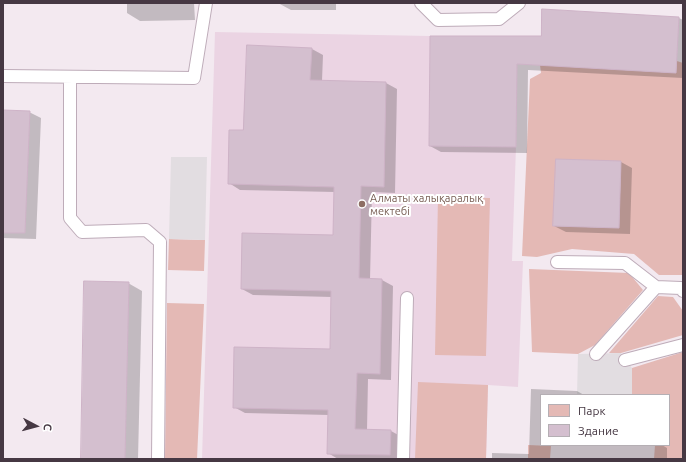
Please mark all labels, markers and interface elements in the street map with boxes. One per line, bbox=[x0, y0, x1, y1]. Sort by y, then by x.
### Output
place label: Алматы халықаралық мектебі bbox=[370, 191, 483, 217]
marker: Алматы халықаралық мектебі bbox=[357, 199, 367, 209]
legend bbox=[540, 394, 670, 446]
text: Парк bbox=[578, 404, 606, 417]
north arrow bbox=[16, 406, 56, 446]
text: С bbox=[42, 423, 54, 431]
text: Здание bbox=[578, 424, 619, 437]

